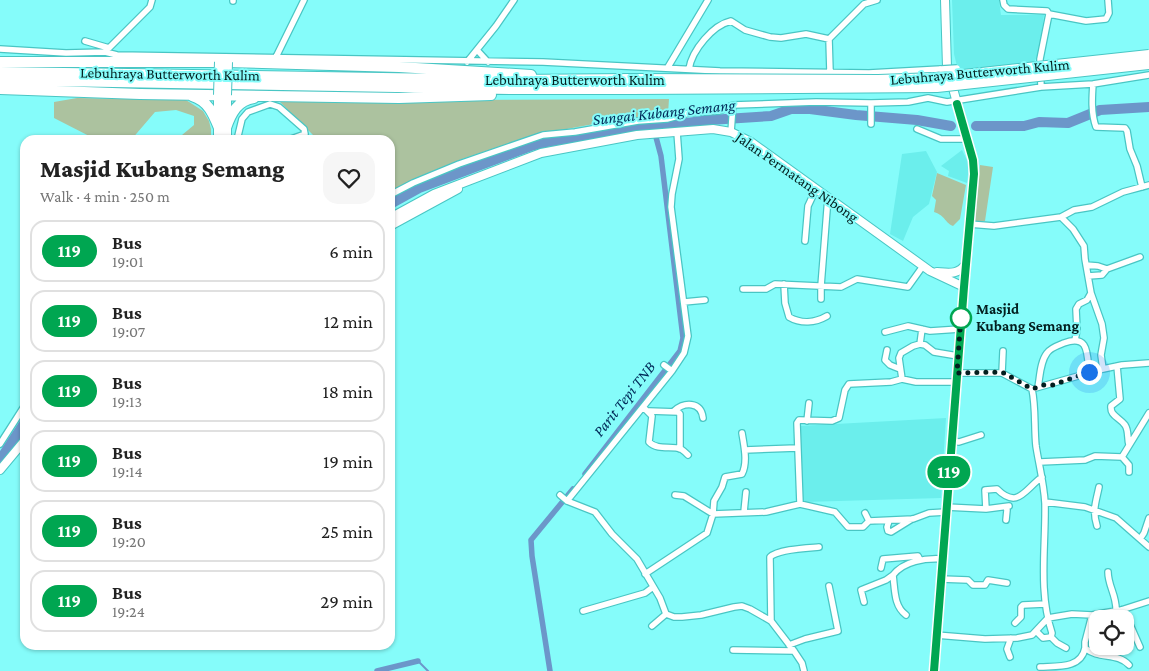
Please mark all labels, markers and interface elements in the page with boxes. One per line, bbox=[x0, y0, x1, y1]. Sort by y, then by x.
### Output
street label: Lebuhraya Butterworth Kulim bbox=[890, 56, 1070, 89]
street label: Lebuhraya Butterworth Kulim bbox=[80, 64, 260, 85]
street label: Lebuhraya Butterworth Kulim bbox=[485, 72, 665, 89]
water label: Sungai Kubang Semang bbox=[592, 96, 737, 129]
street label: Jalan Permatang Nibong bbox=[731, 128, 861, 226]
button: heart bbox=[323, 152, 375, 204]
text: Masjid Kubang Semang bbox=[40, 155, 284, 182]
text: Walk · 4 min · 250 m bbox=[40, 188, 170, 205]
text: Bus bbox=[112, 232, 142, 253]
text: 119 bbox=[58, 241, 81, 261]
text: 6 min bbox=[329, 241, 373, 262]
text: 19:01 bbox=[112, 253, 143, 270]
place label: Masjid Kubang Semang bbox=[976, 301, 1079, 334]
text: Bus bbox=[112, 302, 142, 323]
marker: Masjid Kubang Semang bbox=[950, 307, 972, 329]
text: 119 bbox=[58, 311, 81, 331]
text: 12 min bbox=[324, 311, 373, 332]
text: 19:07 bbox=[112, 323, 145, 340]
water label: Parit Tepi TNB bbox=[590, 358, 659, 440]
your location bbox=[1077, 360, 1102, 385]
text: Bus bbox=[112, 372, 142, 393]
text: 119 bbox=[58, 381, 81, 401]
text: 18 min bbox=[322, 381, 373, 402]
text: 19:13 bbox=[112, 393, 142, 410]
text: Bus bbox=[112, 442, 142, 463]
text: 119 bbox=[58, 451, 81, 471]
text: 19 min bbox=[323, 451, 373, 472]
line badge: 119 bbox=[920, 456, 978, 488]
text: 119 bbox=[937, 462, 961, 482]
text: 19:14 bbox=[112, 463, 143, 480]
text: Bus bbox=[112, 512, 142, 533]
text: 119 bbox=[58, 521, 81, 541]
text: 25 min bbox=[321, 521, 373, 542]
text: 19:20 bbox=[112, 533, 146, 550]
text: Bus bbox=[112, 582, 142, 603]
text: 119 bbox=[58, 591, 81, 611]
text: 29 min bbox=[320, 591, 373, 612]
text: 19:24 bbox=[112, 603, 145, 620]
map controls bbox=[1089, 610, 1134, 655]
button: locate bbox=[1089, 610, 1134, 655]

